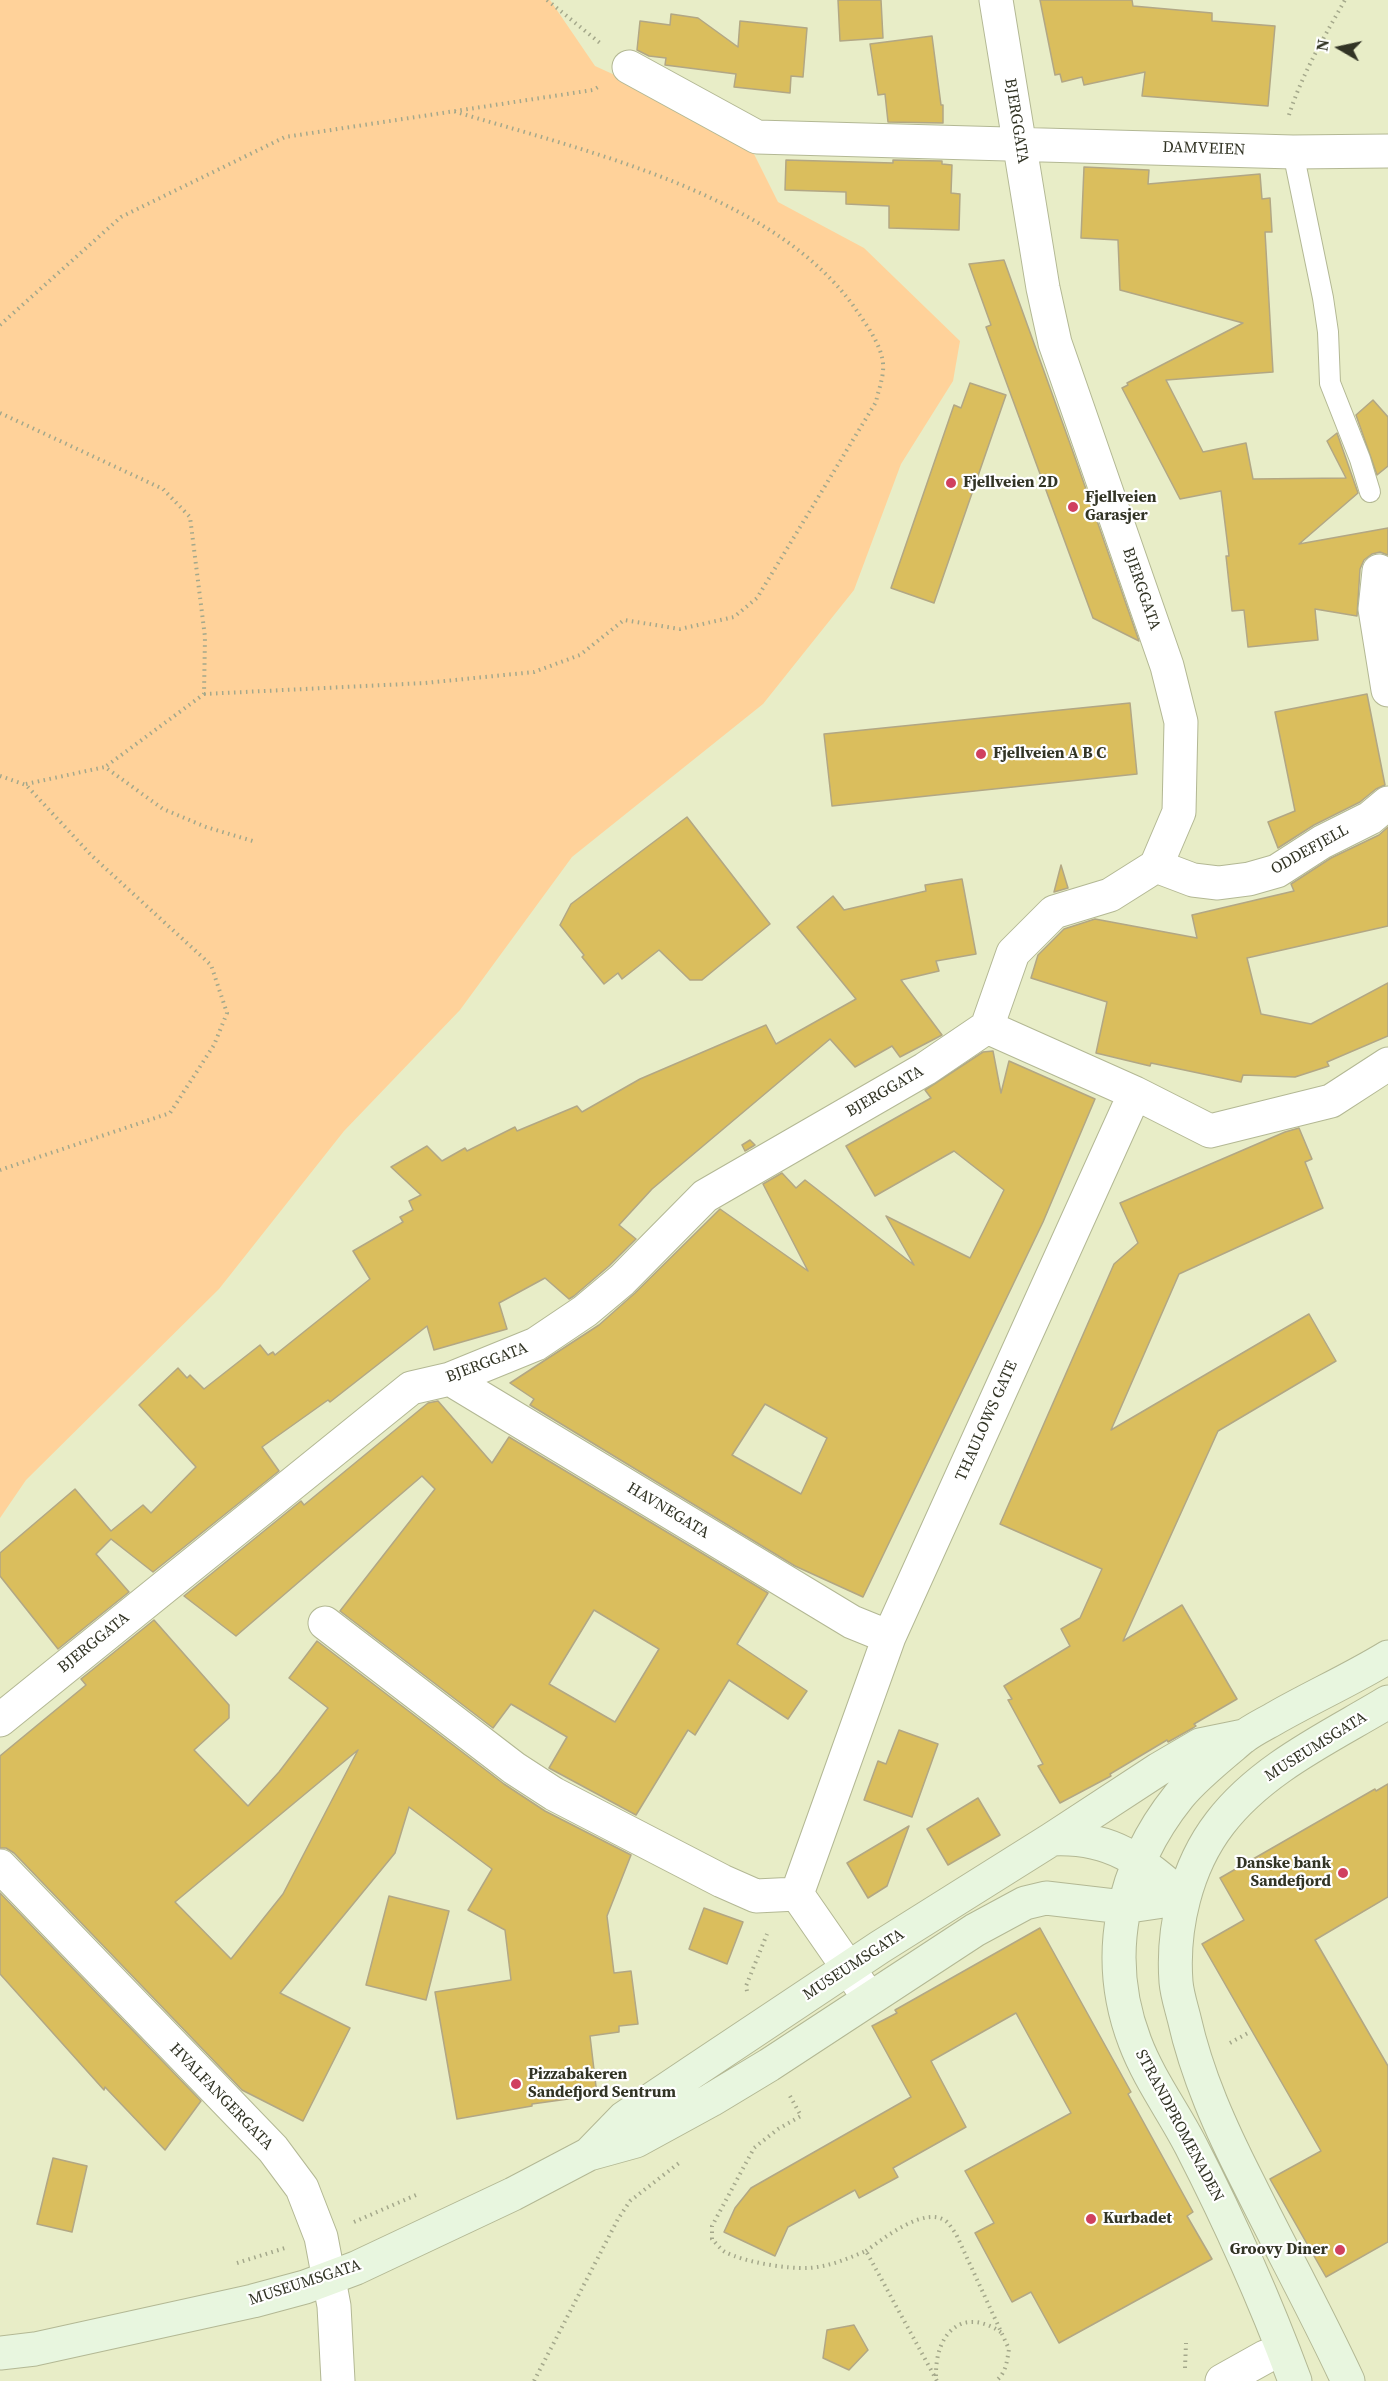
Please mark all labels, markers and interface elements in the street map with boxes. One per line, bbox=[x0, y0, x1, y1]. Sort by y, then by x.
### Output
north arrow bbox=[1310, 18, 1370, 78]
text: N bbox=[1310, 38, 1334, 53]
street label: BJERGGATA bbox=[1000, 77, 1032, 165]
street label: DAMVEIEN bbox=[1162, 138, 1246, 160]
place label: Fjellveien 2D bbox=[963, 473, 1058, 493]
marker: Fjellveien 2D bbox=[944, 476, 958, 490]
place label: Fjellveien Garasjer bbox=[1085, 488, 1157, 526]
marker: Fjellveien Garasjer bbox=[1066, 500, 1080, 514]
street label: BJERGGATA bbox=[1118, 545, 1164, 633]
place label: Fjellveien A B C bbox=[993, 744, 1106, 764]
marker: Fjellveien A B C bbox=[974, 747, 988, 761]
street label: ODDEFJELL bbox=[1268, 821, 1352, 879]
street label: BJERGGATA bbox=[843, 1062, 927, 1122]
street label: BJERGGATA bbox=[443, 1339, 531, 1387]
street label: THAULOWS GATE bbox=[952, 1358, 1022, 1484]
street label: HAVNEGATA bbox=[623, 1479, 713, 1543]
street label: BJERGGATA bbox=[54, 1608, 134, 1678]
street label: MUSEUMSGATA bbox=[1261, 1708, 1371, 1786]
place label: Danske bank Sandefjord bbox=[1236, 1854, 1331, 1892]
marker: Danske bank Sandefjord bbox=[1336, 1866, 1350, 1880]
street label: MUSEUMSGATA bbox=[800, 1925, 908, 2005]
street label: HVALFANGERGATA bbox=[165, 2040, 277, 2154]
street label: STRANDPROMENADEN bbox=[1131, 2047, 1227, 2205]
place label: Pizzabakeren Sandefjord Sentrum bbox=[528, 2065, 676, 2103]
marker: Pizzabakeren Sandefjord Sentrum bbox=[509, 2077, 523, 2091]
place label: Kurbadet bbox=[1103, 2209, 1172, 2229]
marker: Kurbadet bbox=[1084, 2212, 1098, 2226]
place label: Groovy Diner bbox=[1230, 2240, 1328, 2260]
marker: Groovy Diner bbox=[1333, 2243, 1347, 2257]
street label: MUSEUMSGATA bbox=[246, 2256, 364, 2310]

